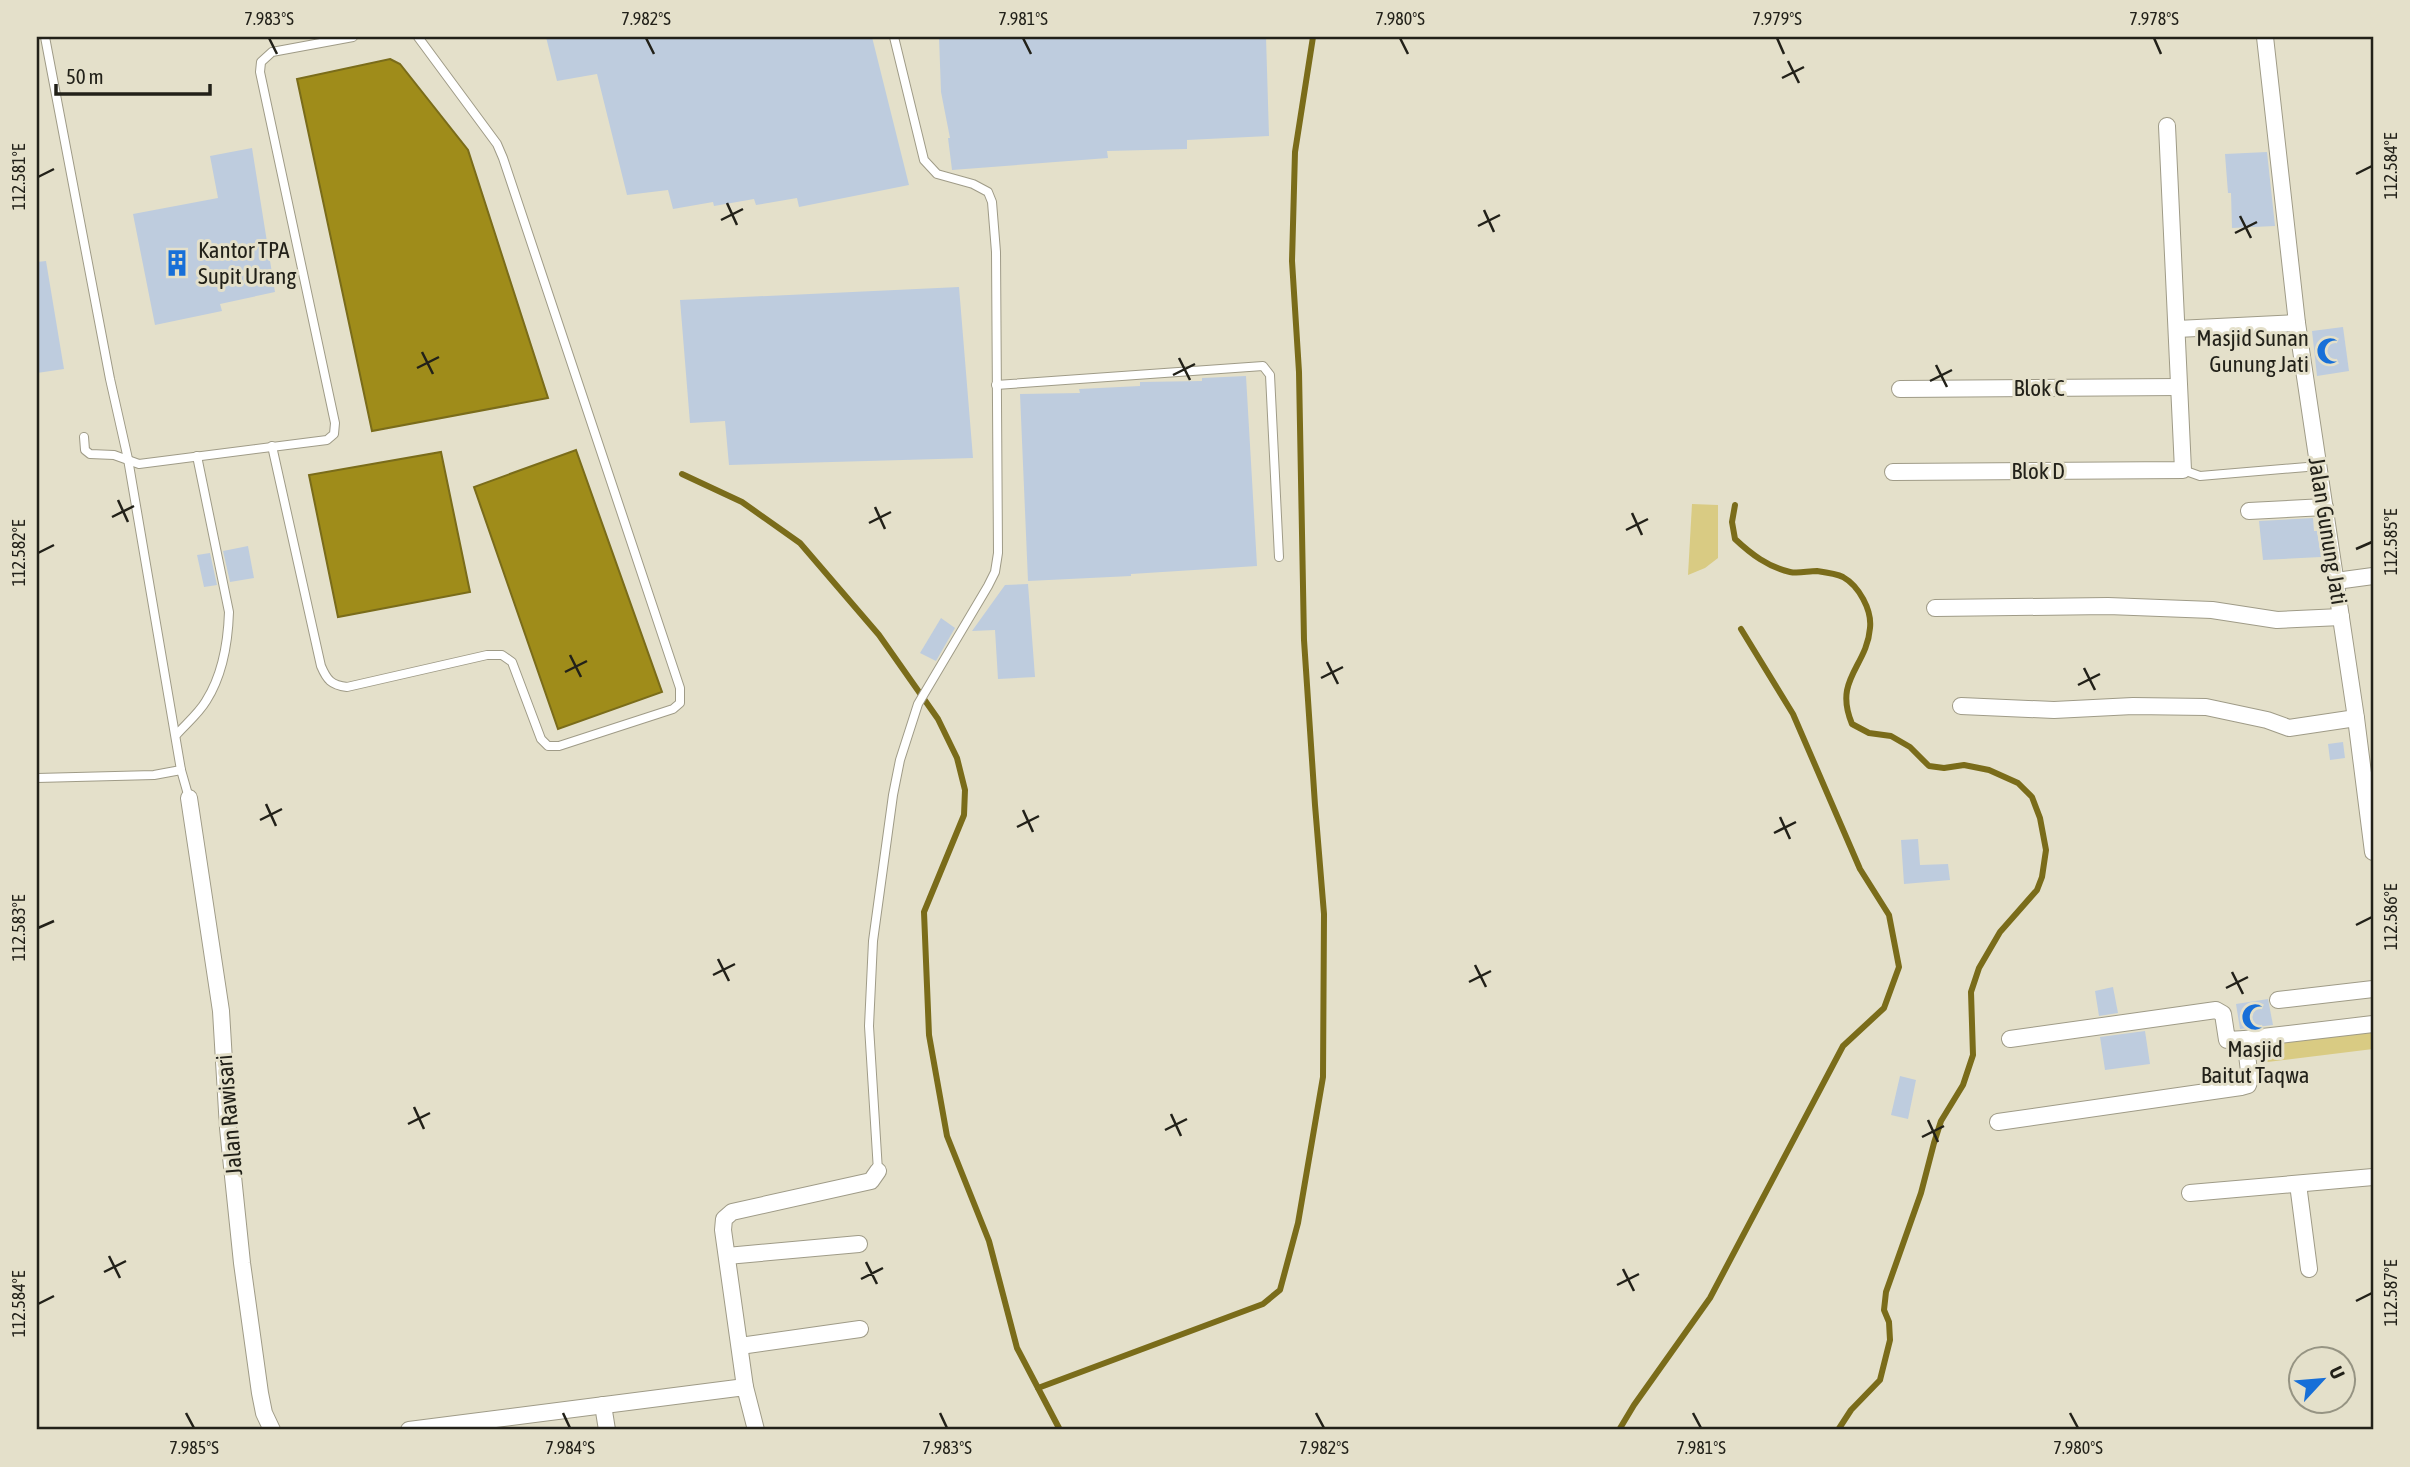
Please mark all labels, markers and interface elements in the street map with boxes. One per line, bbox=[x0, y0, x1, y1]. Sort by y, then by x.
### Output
text: 7.983°S bbox=[244, 8, 294, 29]
text: 7.982°S bbox=[621, 8, 671, 29]
text: 7.981°S bbox=[998, 8, 1048, 29]
text: 7.980°S bbox=[1375, 8, 1425, 29]
text: 7.979°S bbox=[1752, 8, 1802, 29]
text: 7.978°S bbox=[2129, 8, 2179, 29]
scale bar bbox=[56, 52, 210, 96]
text: 50 m bbox=[66, 64, 104, 88]
text: 112.584°E bbox=[2380, 132, 2401, 199]
text: 112.581°E bbox=[8, 143, 29, 210]
place label: Kantor TPA Supit Urang bbox=[198, 237, 296, 289]
building icon: Kantor TPA Supit Urang bbox=[162, 248, 192, 278]
place label: Masjid Sunan Gunung Jati bbox=[2196, 325, 2309, 377]
mosque icon: Masjid Sunan Gunung Jati bbox=[2315, 336, 2345, 366]
street label: Blok C bbox=[2013, 375, 2065, 401]
street label: Jalan Gunung Jati bbox=[2304, 455, 2352, 607]
street label: Blok D bbox=[2011, 458, 2065, 484]
text: 112.585°E bbox=[2380, 508, 2401, 575]
text: 112.582°E bbox=[8, 519, 29, 586]
text: 112.586°E bbox=[2380, 883, 2401, 950]
text: 112.583°E bbox=[8, 894, 29, 961]
mosque icon: Masjid Baitut Taqwa bbox=[2240, 1002, 2270, 1032]
place label: Masjid Baitut Taqwa bbox=[2201, 1036, 2309, 1088]
street label: Jalan Rawisari bbox=[211, 1053, 247, 1177]
text: 112.587°E bbox=[2380, 1259, 2401, 1326]
text: 112.584°E bbox=[8, 1270, 29, 1337]
north arrow bbox=[2288, 1344, 2358, 1414]
text: U bbox=[2325, 1363, 2350, 1382]
text: 7.985°S bbox=[169, 1437, 219, 1458]
text: 7.984°S bbox=[545, 1437, 595, 1458]
text: 7.983°S bbox=[922, 1437, 972, 1458]
text: 7.982°S bbox=[1299, 1437, 1349, 1458]
text: 7.981°S bbox=[1676, 1437, 1726, 1458]
text: 7.980°S bbox=[2053, 1437, 2103, 1458]

